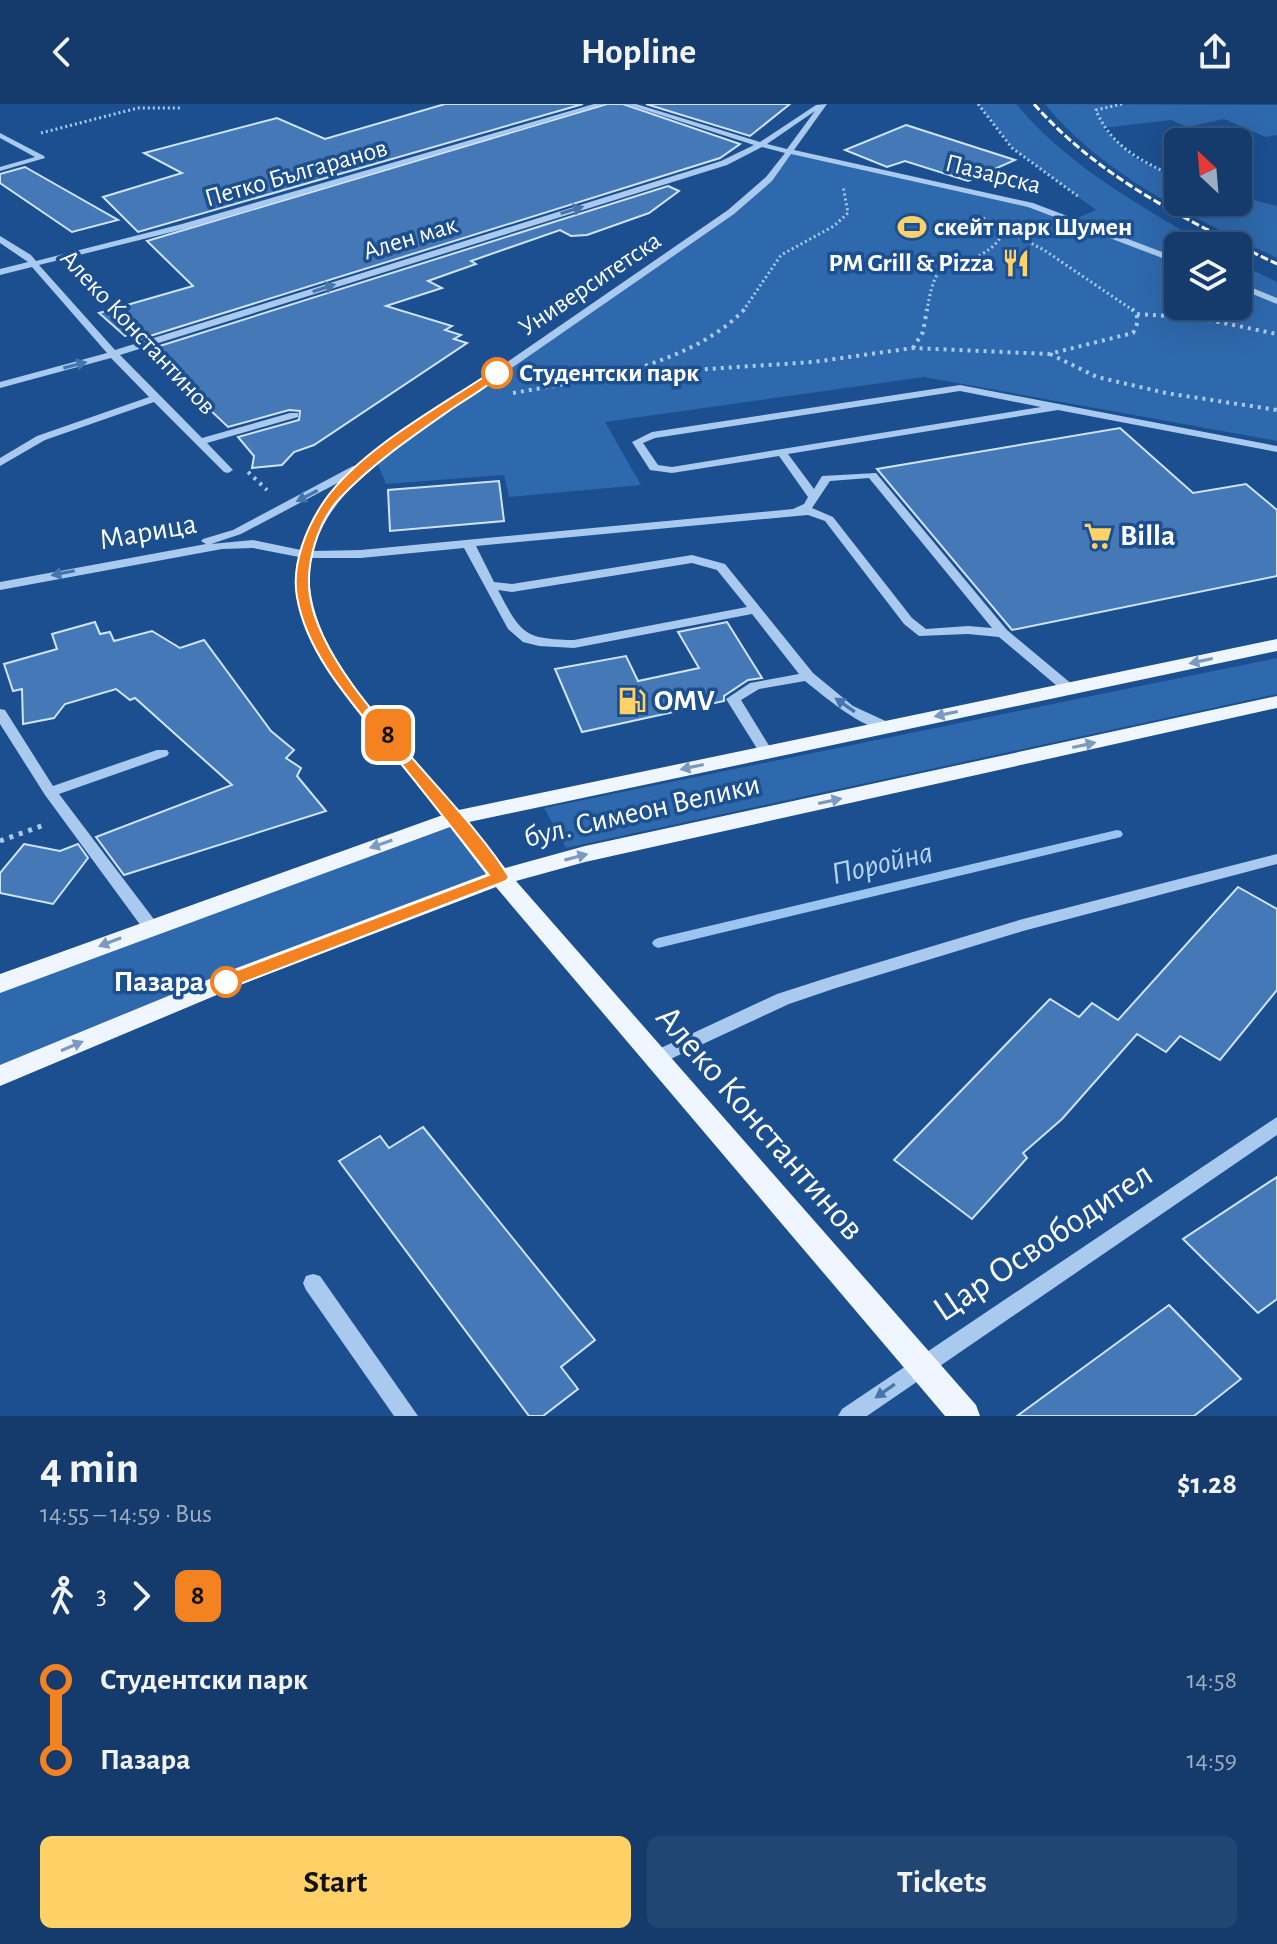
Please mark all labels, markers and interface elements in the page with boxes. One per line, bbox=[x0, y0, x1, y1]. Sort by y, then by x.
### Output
icon: back bbox=[40, 30, 84, 74]
icon: share bbox=[1193, 30, 1237, 74]
text: Hopline bbox=[581, 34, 696, 70]
north arrow bbox=[1164, 128, 1252, 216]
map controls bbox=[1164, 128, 1252, 320]
street label: Петко Българанов bbox=[202, 135, 390, 211]
street label: Пазарска bbox=[943, 150, 1044, 198]
one-way arrow bbox=[560, 203, 584, 216]
street label: Ален мак bbox=[360, 211, 460, 265]
sports icon: скейт парк Шумен bbox=[897, 212, 927, 242]
place label: скейт парк Шумен bbox=[934, 214, 1132, 240]
street label: Университетска bbox=[514, 227, 666, 341]
button: layers bbox=[1164, 232, 1252, 320]
street label: Алеко Константинов bbox=[55, 245, 221, 419]
restaurant icon: PM Grill & Pizza bbox=[1001, 248, 1031, 278]
place label: PM Grill & Pizza bbox=[828, 250, 994, 276]
one-way arrow bbox=[312, 281, 336, 293]
one-way arrow bbox=[63, 358, 88, 370]
marker: Студентски парк bbox=[482, 358, 512, 388]
place label: Студентски парк bbox=[519, 360, 699, 386]
one-way arrow bbox=[295, 490, 318, 503]
street label: Марица bbox=[97, 509, 199, 555]
supermarket icon: Billa bbox=[1083, 521, 1113, 551]
place label: Billa bbox=[1120, 521, 1175, 551]
one-way arrow bbox=[51, 568, 76, 580]
one-way arrow bbox=[1188, 655, 1213, 668]
fuel station icon: OMV bbox=[617, 686, 647, 716]
place label: OMV bbox=[654, 686, 715, 716]
one-way arrow bbox=[834, 698, 855, 713]
one-way arrow bbox=[934, 708, 959, 721]
line badge: 8 bbox=[362, 709, 414, 761]
text: 8 bbox=[381, 721, 395, 749]
one-way arrow bbox=[1071, 738, 1096, 751]
one-way arrow bbox=[679, 761, 704, 774]
street label: бул. Симеон Велики bbox=[521, 769, 763, 853]
one-way arrow bbox=[817, 794, 842, 807]
water label: Поройна bbox=[828, 836, 936, 891]
one-way arrow bbox=[369, 838, 393, 850]
one-way arrow bbox=[563, 850, 588, 862]
one-way arrow bbox=[98, 936, 122, 949]
place label: Пазара bbox=[114, 967, 204, 997]
marker: Пазара bbox=[211, 967, 241, 997]
street label: Алеко Константинов bbox=[649, 999, 871, 1247]
one-way arrow bbox=[60, 1039, 84, 1052]
street label: Цар Освободител bbox=[927, 1156, 1159, 1328]
one-way arrow bbox=[875, 1383, 896, 1398]
text: 4 min bbox=[40, 1447, 139, 1491]
text: $1.28 bbox=[1177, 1469, 1237, 1499]
text: 14:55 – 14:59 · Bus bbox=[40, 1501, 212, 1527]
icon: walk bbox=[40, 1574, 84, 1618]
icon: forward bbox=[119, 1574, 163, 1618]
text: 8 bbox=[191, 1582, 205, 1610]
text: 3 bbox=[96, 1583, 107, 1609]
text: Студентски парк bbox=[100, 1665, 308, 1695]
text: 14:58 bbox=[1186, 1667, 1237, 1693]
text: Пазара bbox=[100, 1745, 190, 1775]
text: 14:59 bbox=[1187, 1747, 1237, 1773]
button: Start bbox=[40, 1836, 631, 1928]
button: Tickets bbox=[647, 1836, 1237, 1928]

